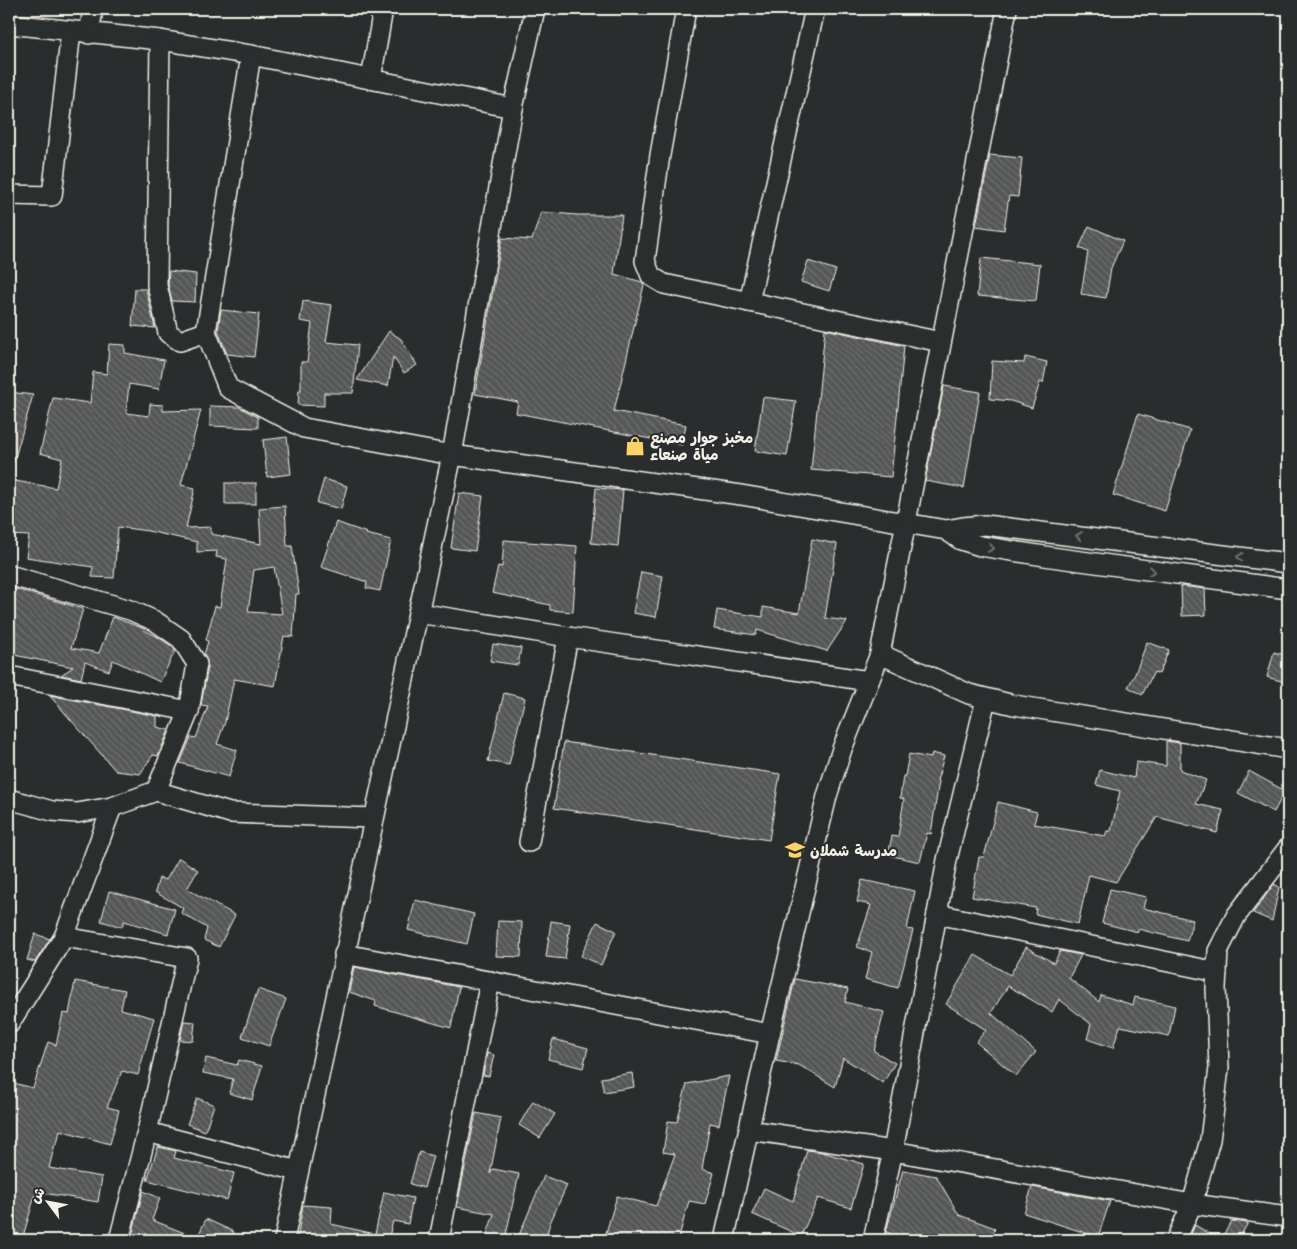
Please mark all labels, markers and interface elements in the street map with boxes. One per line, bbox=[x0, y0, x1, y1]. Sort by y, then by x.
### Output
place label: مخبز جوار مصنع مياة صنعاء bbox=[650, 427, 753, 464]
shop icon: مخبز جوار مصنع مياة صنعاء bbox=[624, 435, 646, 457]
one-way arrow bbox=[1074, 531, 1082, 542]
one-way arrow bbox=[988, 542, 996, 553]
one-way arrow bbox=[1236, 552, 1244, 563]
one-way arrow bbox=[1148, 565, 1156, 575]
school or university icon: مدرسة شملان bbox=[784, 839, 806, 861]
place label: مدرسة شملان bbox=[810, 840, 897, 860]
north arrow bbox=[22, 1176, 72, 1226]
text: ش bbox=[24, 1183, 49, 1206]

